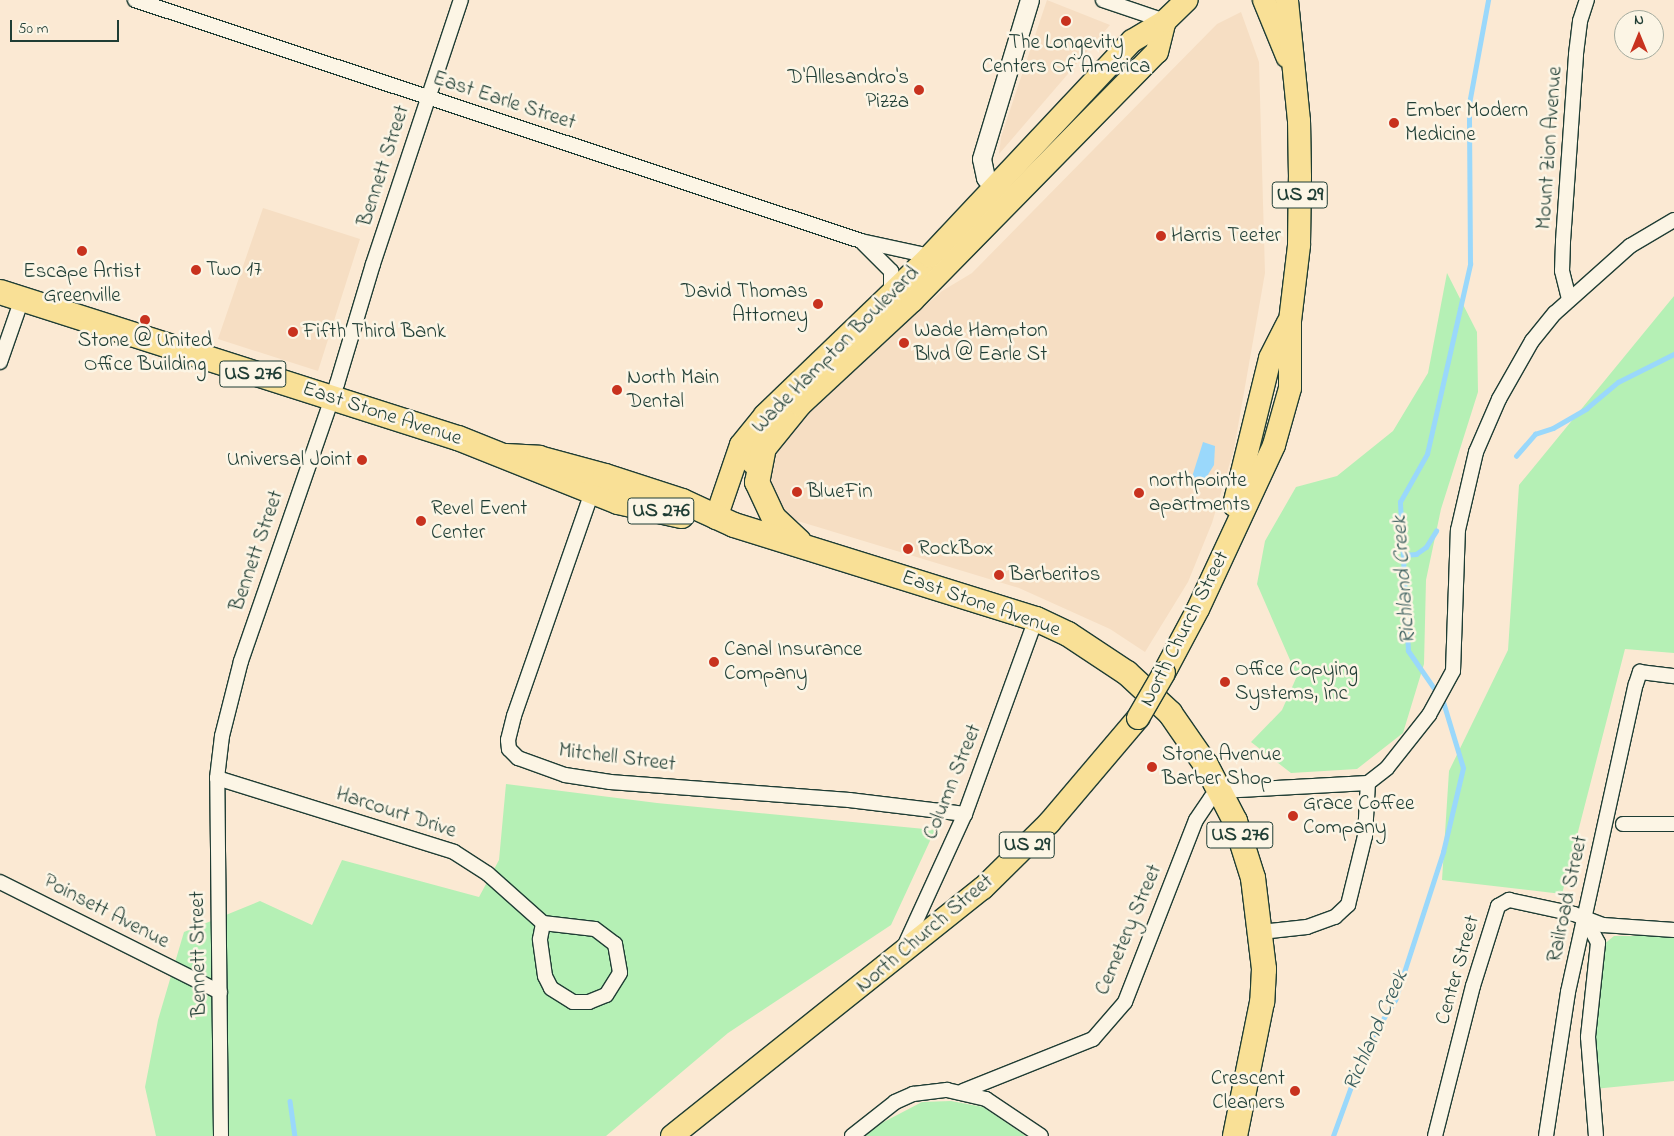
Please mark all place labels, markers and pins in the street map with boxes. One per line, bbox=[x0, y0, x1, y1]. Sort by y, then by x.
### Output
marker: The Longevity Centers Of America bbox=[1059, 14, 1073, 28]
place label: The Longevity Centers Of America bbox=[982, 30, 1150, 80]
place label: D'Allesandro's Pizza bbox=[788, 65, 909, 115]
marker: D'Allesandro's Pizza bbox=[913, 84, 925, 96]
place label: Ember Modern Medicine bbox=[1405, 98, 1528, 148]
marker: Ember Modern Medicine bbox=[1387, 116, 1401, 130]
place label: Harris Teeter bbox=[1171, 223, 1281, 249]
marker: Harris Teeter bbox=[1155, 230, 1167, 242]
marker: Escape Artist Greenville bbox=[76, 245, 88, 257]
place label: Two 17 bbox=[206, 257, 262, 283]
place label: Escape Artist Greenville bbox=[23, 259, 141, 309]
marker: Two 17 bbox=[190, 264, 202, 276]
place label: David Thomas Attorney bbox=[681, 279, 808, 329]
marker: David Thomas Attorney bbox=[812, 298, 824, 310]
marker: Stone @ United Office Building bbox=[139, 314, 151, 326]
place label: Wade Hampton Blvd @ Earle St bbox=[914, 318, 1048, 368]
place label: Fifth Third Bank bbox=[303, 319, 446, 345]
marker: Fifth Third Bank bbox=[287, 326, 299, 338]
place label: Stone @ United Office Building bbox=[78, 328, 212, 378]
marker: Wade Hampton Blvd @ Earle St bbox=[898, 337, 910, 349]
place label: North Main Dental bbox=[627, 365, 719, 415]
marker: North Main Dental bbox=[611, 384, 623, 396]
place label: Universal Joint bbox=[227, 447, 352, 473]
marker: Universal Joint bbox=[356, 454, 368, 466]
place label: northpointe apartments bbox=[1149, 468, 1250, 518]
place label: BlueFin bbox=[807, 479, 872, 505]
marker: BlueFin bbox=[791, 486, 803, 498]
marker: northpointe apartments bbox=[1133, 487, 1145, 499]
place label: Revel Event Center bbox=[431, 496, 527, 546]
marker: Revel Event Center bbox=[415, 515, 427, 527]
place label: RockBox bbox=[918, 536, 994, 562]
marker: RockBox bbox=[902, 543, 914, 555]
place label: Barberitos bbox=[1009, 562, 1100, 588]
marker: Barberitos bbox=[993, 569, 1005, 581]
place label: Canal Insurance Company bbox=[724, 637, 862, 687]
marker: Canal Insurance Company bbox=[708, 656, 720, 668]
place label: Office Copying Systems, Inc bbox=[1235, 657, 1358, 707]
marker: Office Copying Systems, Inc bbox=[1219, 676, 1231, 688]
place label: Stone Avenue Barber Shop bbox=[1162, 742, 1281, 792]
marker: Stone Avenue Barber Shop bbox=[1146, 761, 1158, 773]
place label: Grace Coffee Company bbox=[1303, 791, 1414, 841]
marker: Grace Coffee Company bbox=[1287, 810, 1299, 822]
place label: Crescent Cleaners bbox=[1211, 1066, 1285, 1116]
marker: Crescent Cleaners bbox=[1289, 1085, 1301, 1097]

